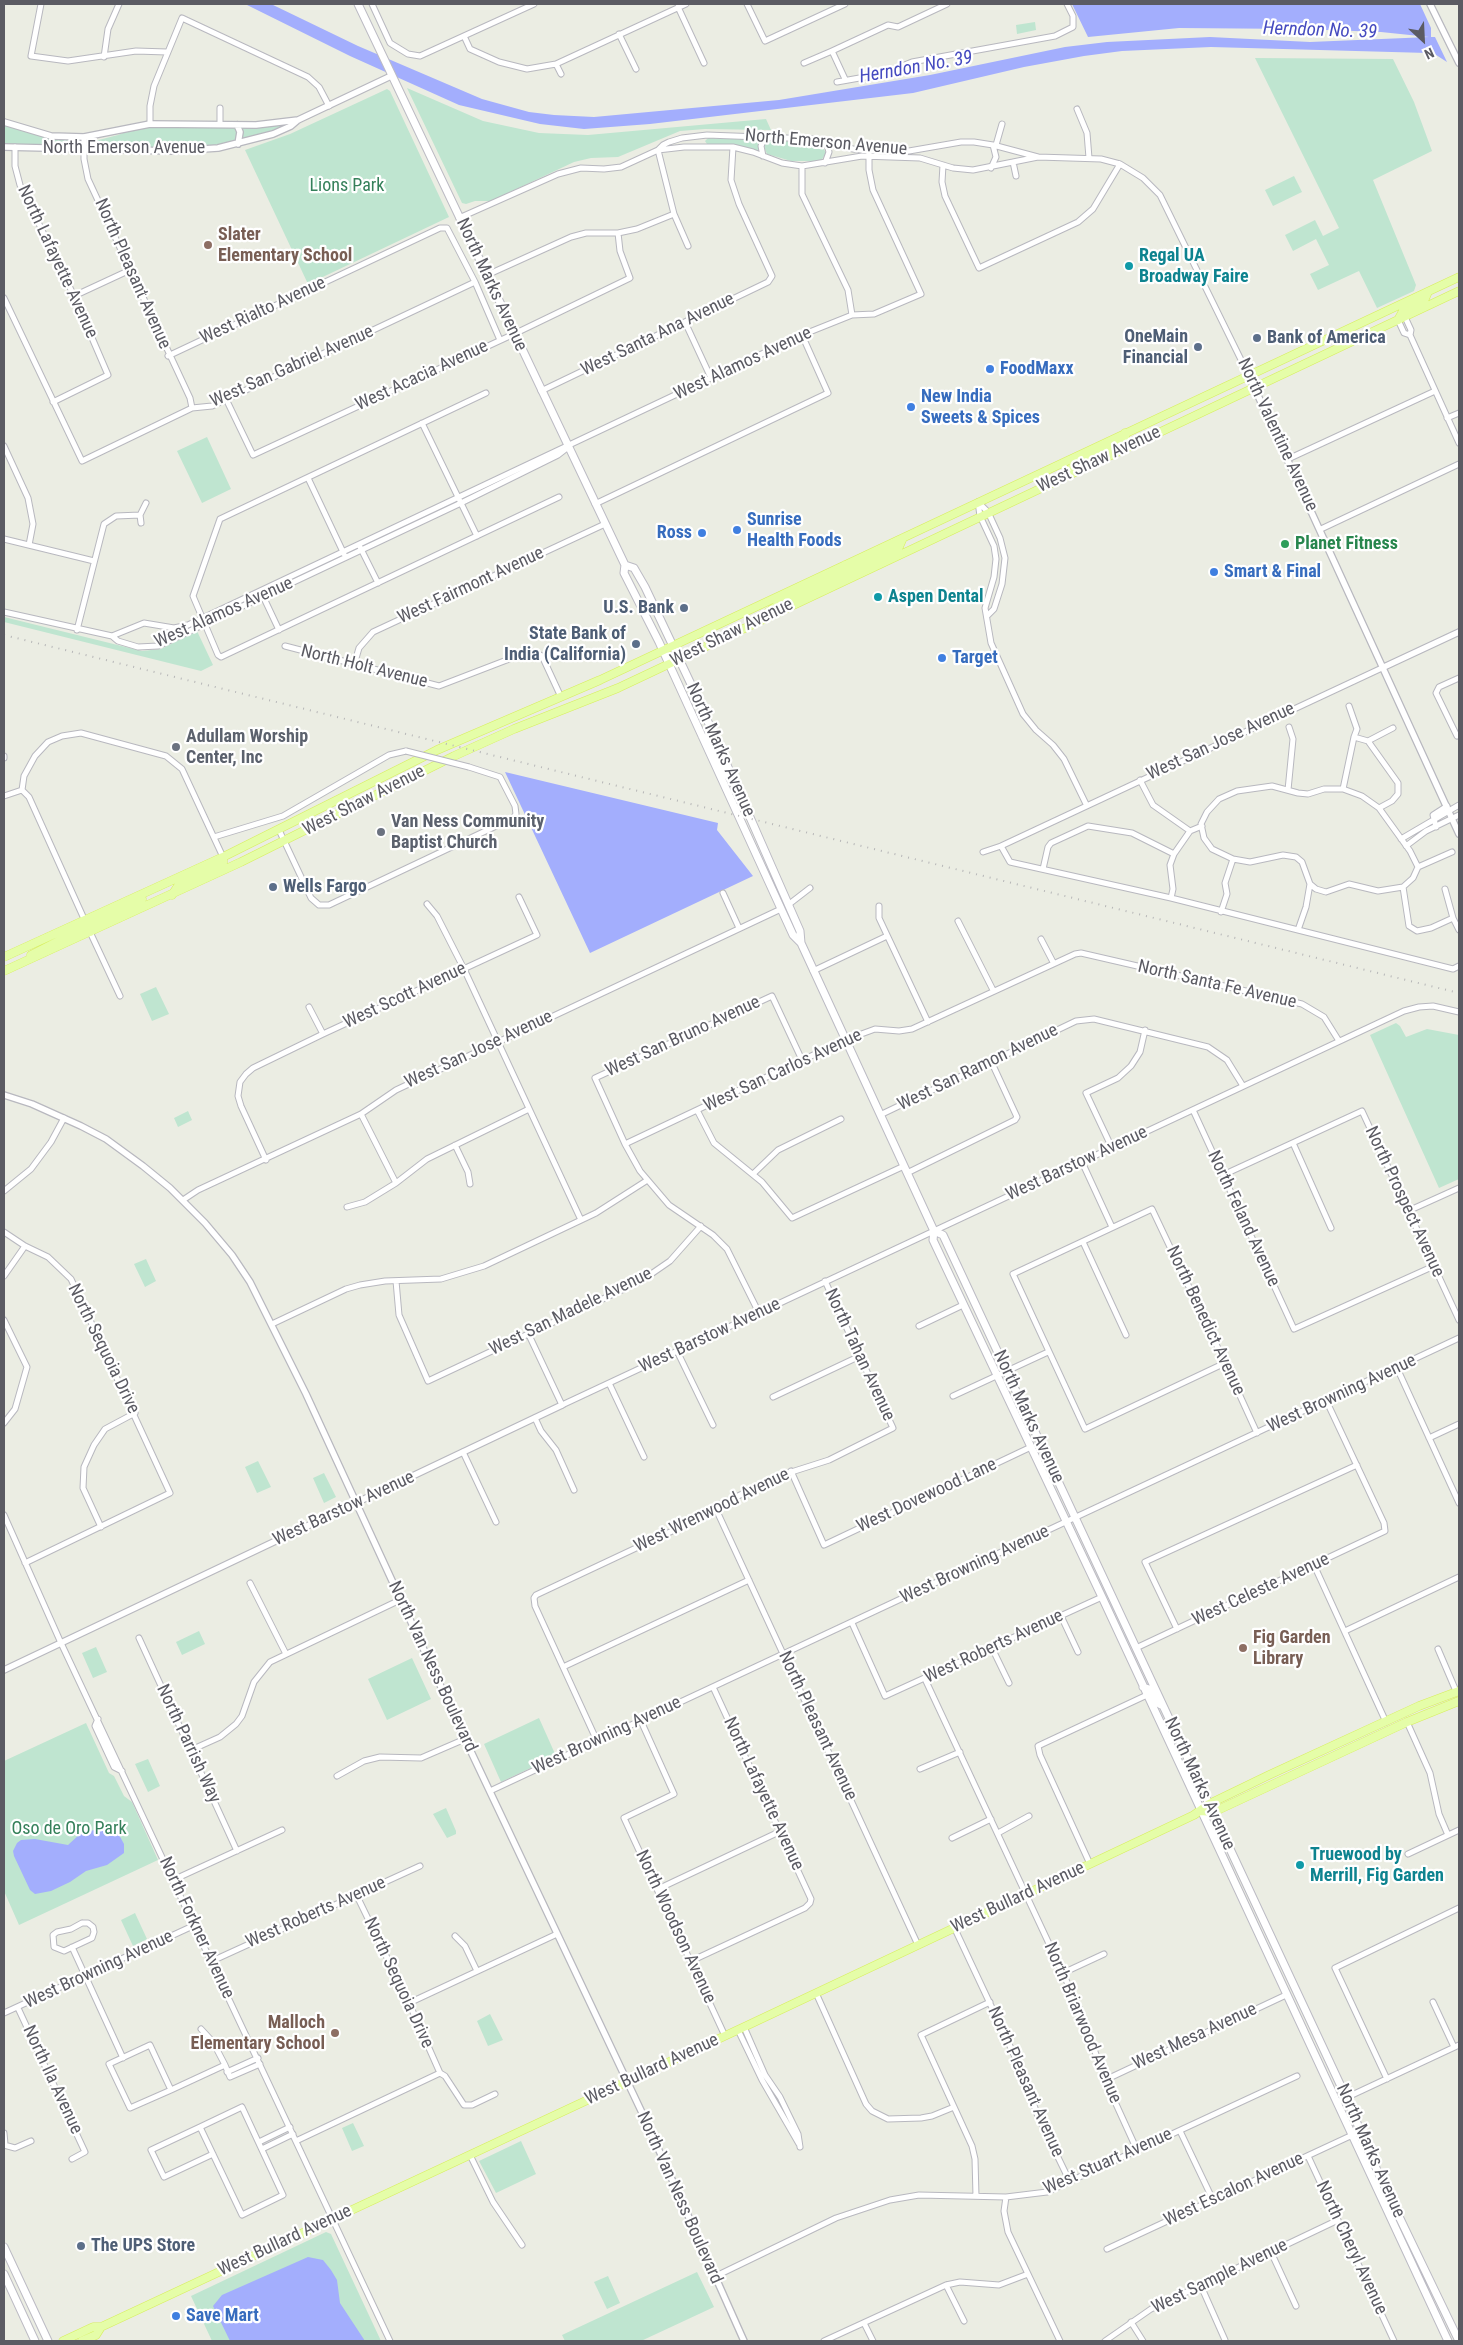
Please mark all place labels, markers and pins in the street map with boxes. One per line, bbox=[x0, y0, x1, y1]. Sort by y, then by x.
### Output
place label: Slater Elementary School bbox=[218, 224, 352, 266]
marker: Slater Elementary School bbox=[202, 239, 214, 251]
place label: Regal UA Broadway Faire bbox=[1139, 245, 1249, 288]
marker: Regal UA Broadway Faire bbox=[1123, 260, 1135, 272]
place label: OneMain Financial bbox=[1123, 326, 1188, 368]
place label: Bank of America bbox=[1267, 327, 1386, 349]
marker: Bank of America bbox=[1251, 332, 1263, 344]
marker: OneMain Financial bbox=[1192, 341, 1204, 353]
place label: FoodMaxx bbox=[1000, 358, 1074, 380]
marker: FoodMaxx bbox=[984, 363, 996, 375]
place label: New India Sweets & Spices bbox=[921, 386, 1040, 428]
marker: New India Sweets & Spices bbox=[905, 401, 917, 413]
place label: Sunrise Health Foods bbox=[747, 509, 842, 552]
place label: Ross bbox=[657, 522, 692, 544]
marker: Sunrise Health Foods bbox=[731, 524, 743, 536]
marker: Ross bbox=[696, 527, 708, 539]
place label: Planet Fitness bbox=[1295, 533, 1398, 555]
marker: Planet Fitness bbox=[1279, 538, 1291, 550]
place label: Smart & Final bbox=[1224, 561, 1321, 583]
marker: Smart & Final bbox=[1208, 566, 1220, 578]
place label: Aspen Dental bbox=[888, 586, 984, 608]
marker: Aspen Dental bbox=[872, 591, 884, 603]
place label: U.S. Bank bbox=[603, 597, 674, 619]
marker: U.S. Bank bbox=[678, 602, 690, 614]
place label: State Bank of India (California) bbox=[504, 623, 626, 666]
marker: State Bank of India (California) bbox=[630, 638, 642, 650]
place label: Target bbox=[952, 647, 998, 669]
marker: Target bbox=[936, 652, 948, 664]
place label: Adullam Worship Center, Inc bbox=[186, 726, 308, 769]
marker: Adullam Worship Center, Inc bbox=[170, 741, 182, 753]
place label: Van Ness Community Baptist Church bbox=[391, 811, 544, 854]
marker: Van Ness Community Baptist Church bbox=[375, 826, 387, 838]
place label: Wells Fargo bbox=[283, 876, 367, 898]
marker: Wells Fargo bbox=[267, 881, 279, 893]
place label: Fig Garden Library bbox=[1253, 1627, 1331, 1670]
marker: Fig Garden Library bbox=[1237, 1642, 1249, 1654]
place label: Truewood by Merrill, Fig Garden bbox=[1310, 1844, 1444, 1886]
marker: Truewood by Merrill, Fig Garden bbox=[1294, 1859, 1306, 1871]
place label: Malloch Elementary School bbox=[191, 2012, 325, 2054]
marker: Malloch Elementary School bbox=[329, 2027, 341, 2039]
place label: The UPS Store bbox=[91, 2235, 195, 2257]
marker: The UPS Store bbox=[75, 2240, 87, 2252]
place label: Save Mart bbox=[186, 2305, 259, 2327]
marker: Save Mart bbox=[170, 2310, 182, 2322]

